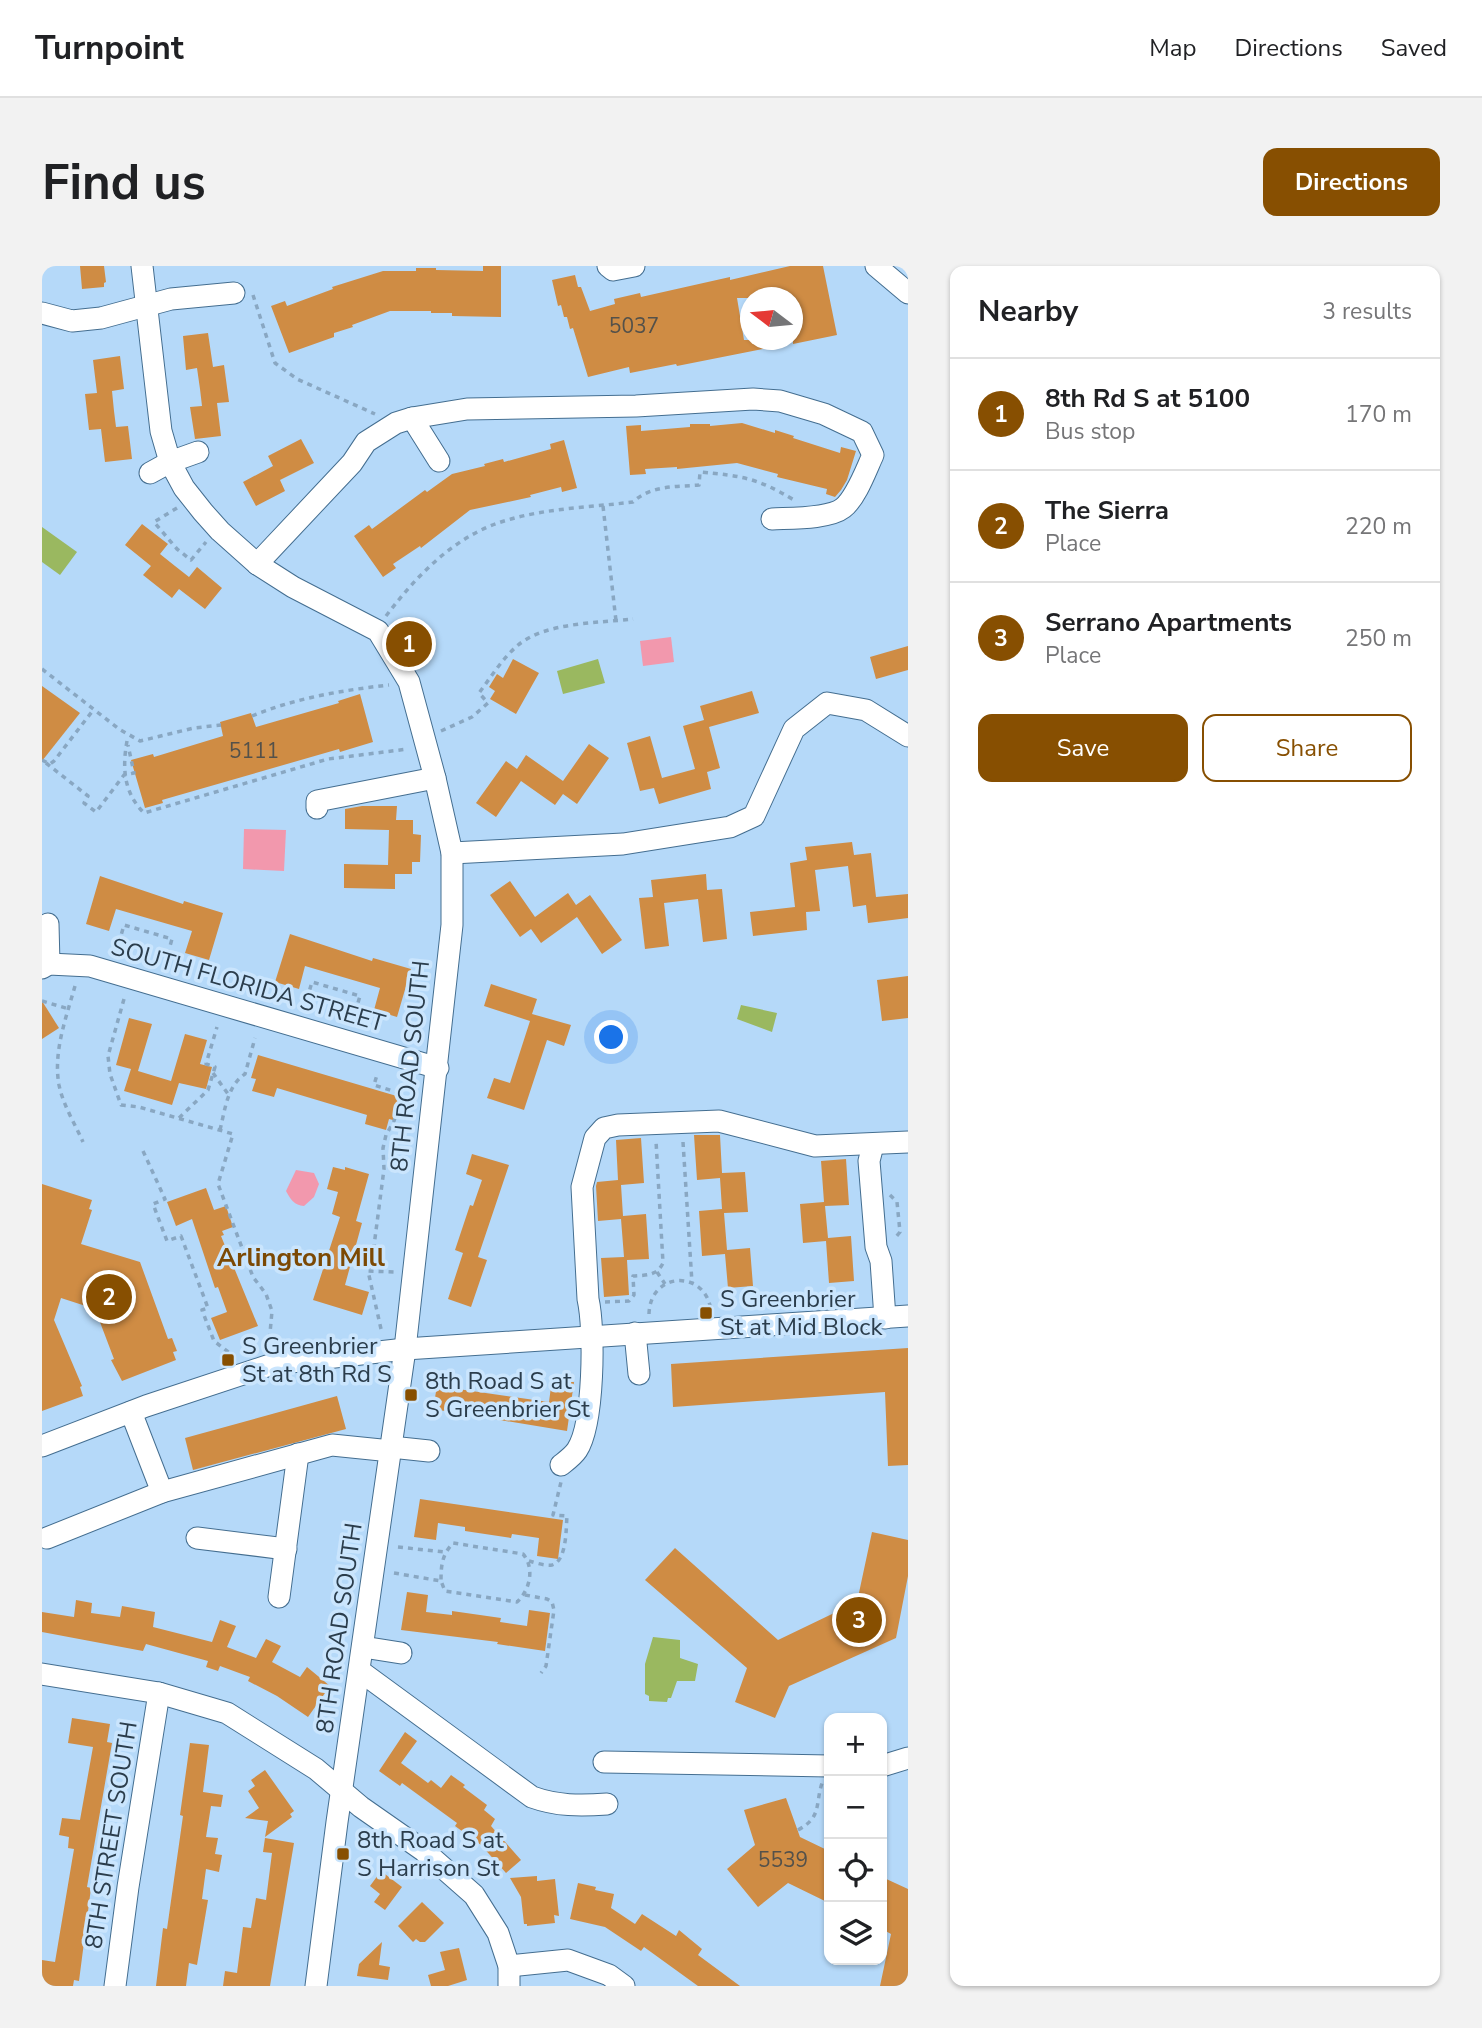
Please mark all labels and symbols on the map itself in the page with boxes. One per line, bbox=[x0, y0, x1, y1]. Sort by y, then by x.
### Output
north arrow bbox=[740, 287, 803, 350]
house number: 5037 bbox=[609, 312, 659, 340]
pin: 1 bbox=[386, 618, 432, 670]
house number: 5111 bbox=[229, 737, 279, 765]
street label: SOUTH FLORIDA STREET bbox=[107, 931, 389, 1040]
street label: 8TH ROAD SOUTH bbox=[383, 959, 437, 1173]
your location bbox=[594, 1020, 628, 1054]
district label: Arlington Mill bbox=[217, 1240, 386, 1275]
pin: 2 bbox=[86, 1271, 132, 1323]
place label: S Greenbrier St at Mid Block bbox=[720, 1283, 883, 1343]
marker: S Greenbrier St at Mid Block bbox=[698, 1305, 714, 1321]
place label: S Greenbrier St at 8th Rd S bbox=[242, 1330, 392, 1390]
marker: S Greenbrier St at 8th Rd S bbox=[220, 1352, 236, 1368]
place label: 8th Road S at S Greenbrier St bbox=[425, 1365, 590, 1425]
marker: 8th Road S at S Greenbrier St bbox=[403, 1387, 419, 1403]
street label: 8TH ROAD SOUTH bbox=[308, 1521, 370, 1735]
pin: 3 bbox=[836, 1594, 882, 1646]
street label: 8TH STREET SOUTH bbox=[77, 1719, 145, 1951]
place label: 8th Road S at S Harrison St bbox=[357, 1824, 504, 1884]
marker: 8th Road S at S Harrison St bbox=[335, 1846, 351, 1862]
house number: 5539 bbox=[758, 1846, 808, 1874]

